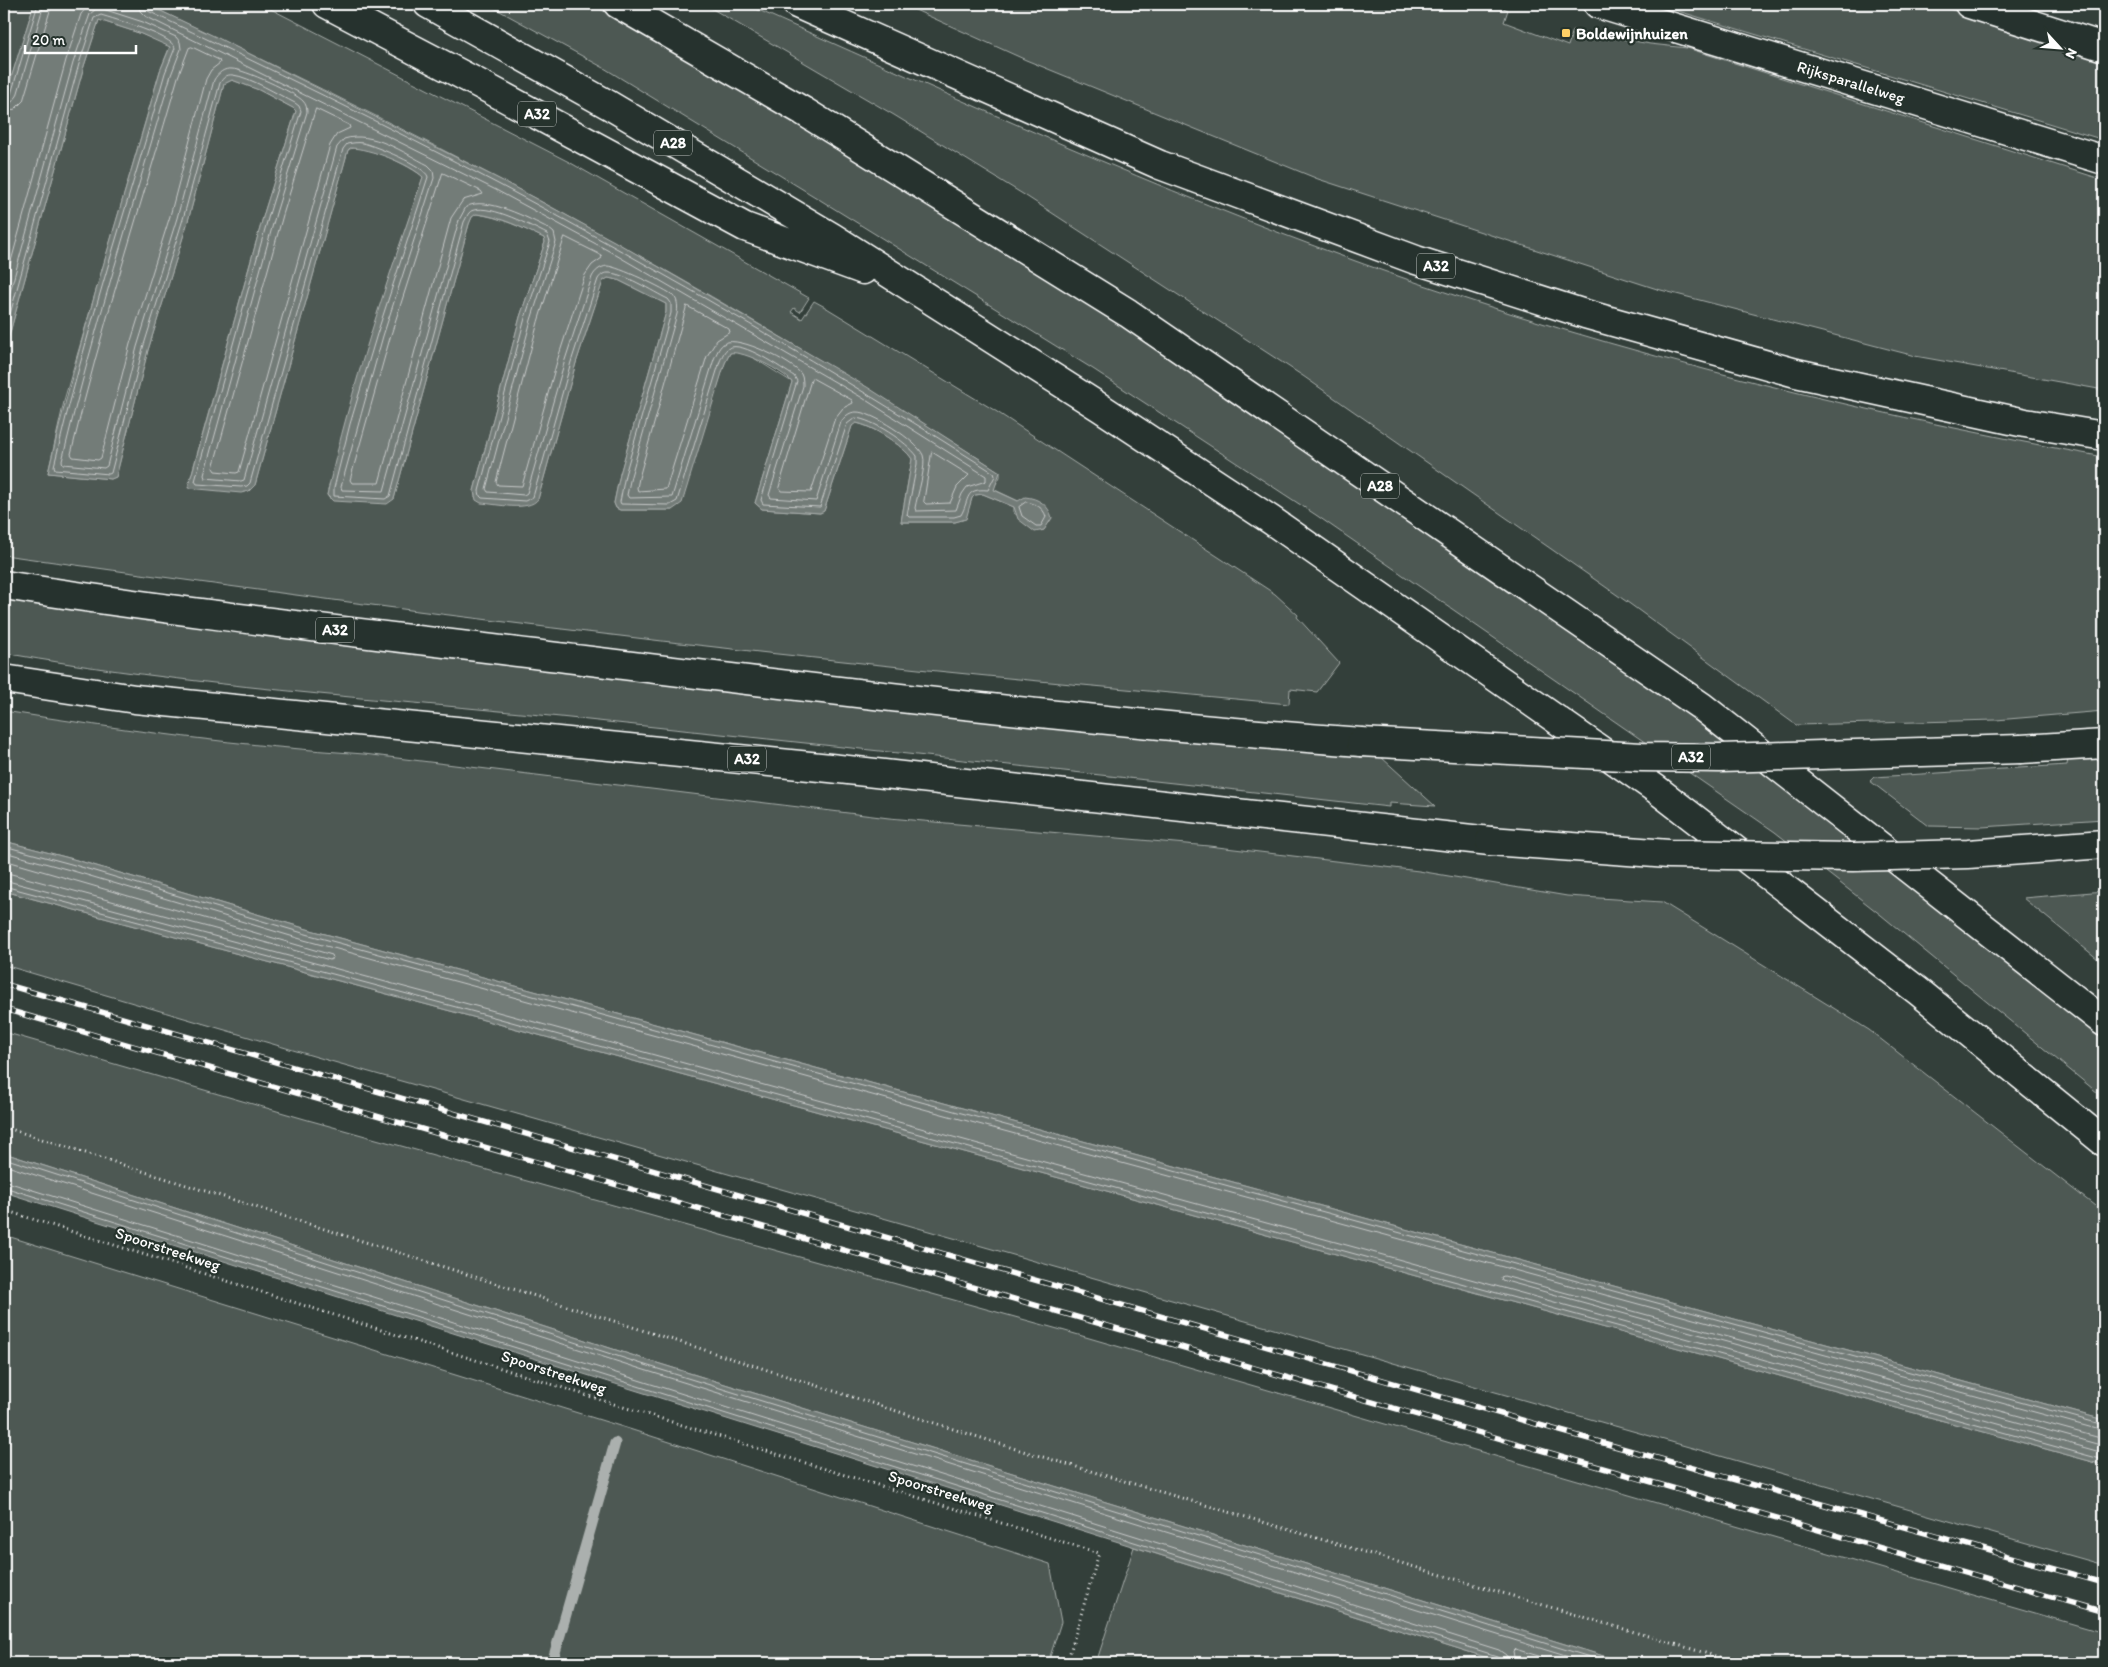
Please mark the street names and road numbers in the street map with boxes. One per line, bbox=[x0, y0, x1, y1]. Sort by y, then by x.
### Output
street label: Rijksparallelweg bbox=[1795, 57, 1908, 108]
road number: A32 bbox=[518, 102, 556, 126]
road number: A28 bbox=[654, 130, 692, 156]
road number: A32 bbox=[1417, 254, 1455, 278]
road number: A28 bbox=[1361, 474, 1399, 498]
road number: A32 bbox=[316, 618, 354, 642]
road number: A32 bbox=[1672, 744, 1710, 770]
road number: A32 bbox=[728, 746, 766, 772]
street label: Spoorstreekweg bbox=[113, 1223, 224, 1275]
street label: Spoorstreekweg bbox=[499, 1346, 610, 1398]
street label: Spoorstreekweg bbox=[886, 1466, 997, 1516]

